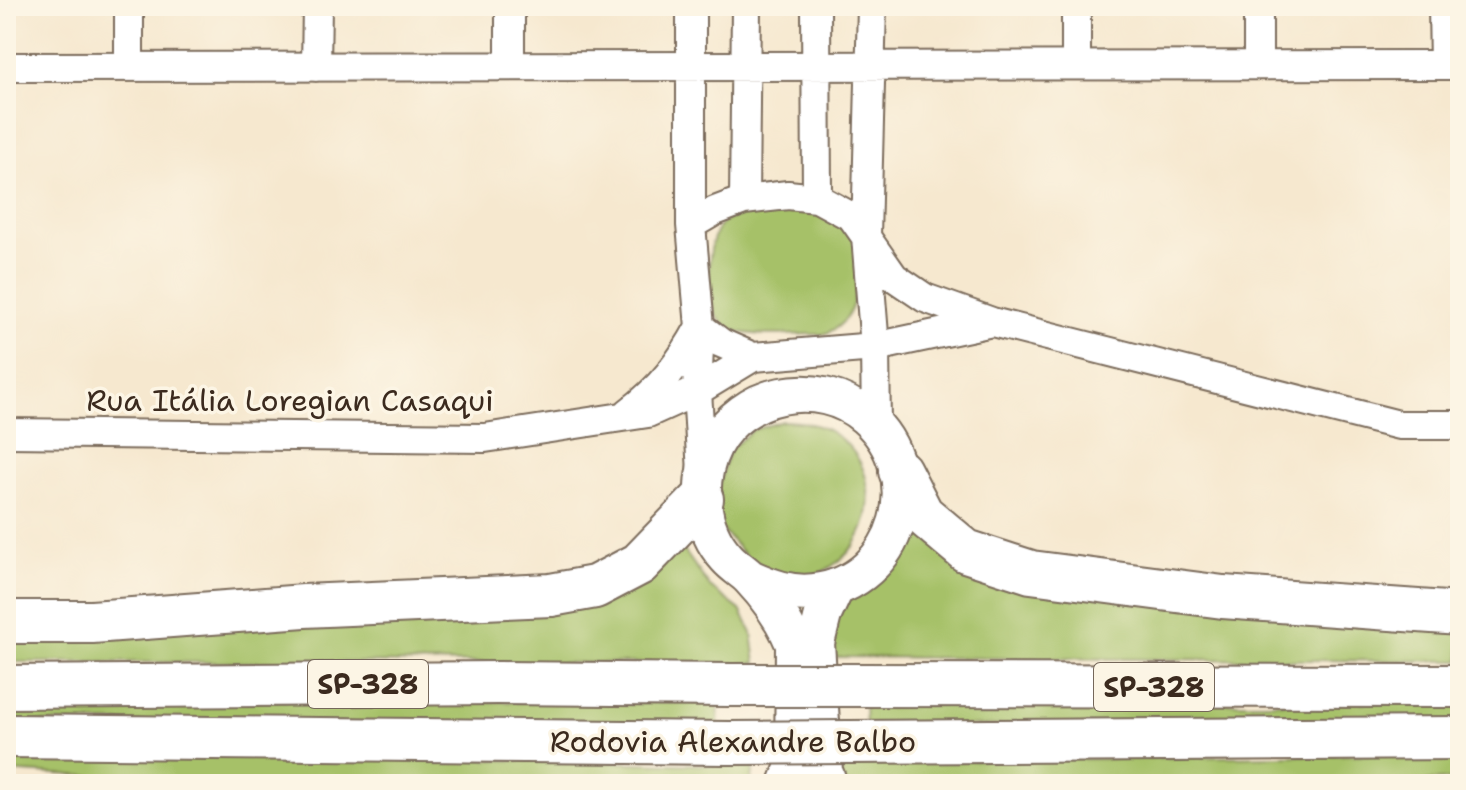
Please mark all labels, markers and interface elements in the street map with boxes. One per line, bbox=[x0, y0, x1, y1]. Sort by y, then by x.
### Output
street label: Rua Itália Loregian Casaqui bbox=[86, 380, 494, 421]
road number: SP-328 bbox=[308, 660, 428, 708]
road number: SP-328 bbox=[1094, 663, 1214, 711]
street label: Rodovia Alexandre Balbo bbox=[550, 721, 916, 762]

